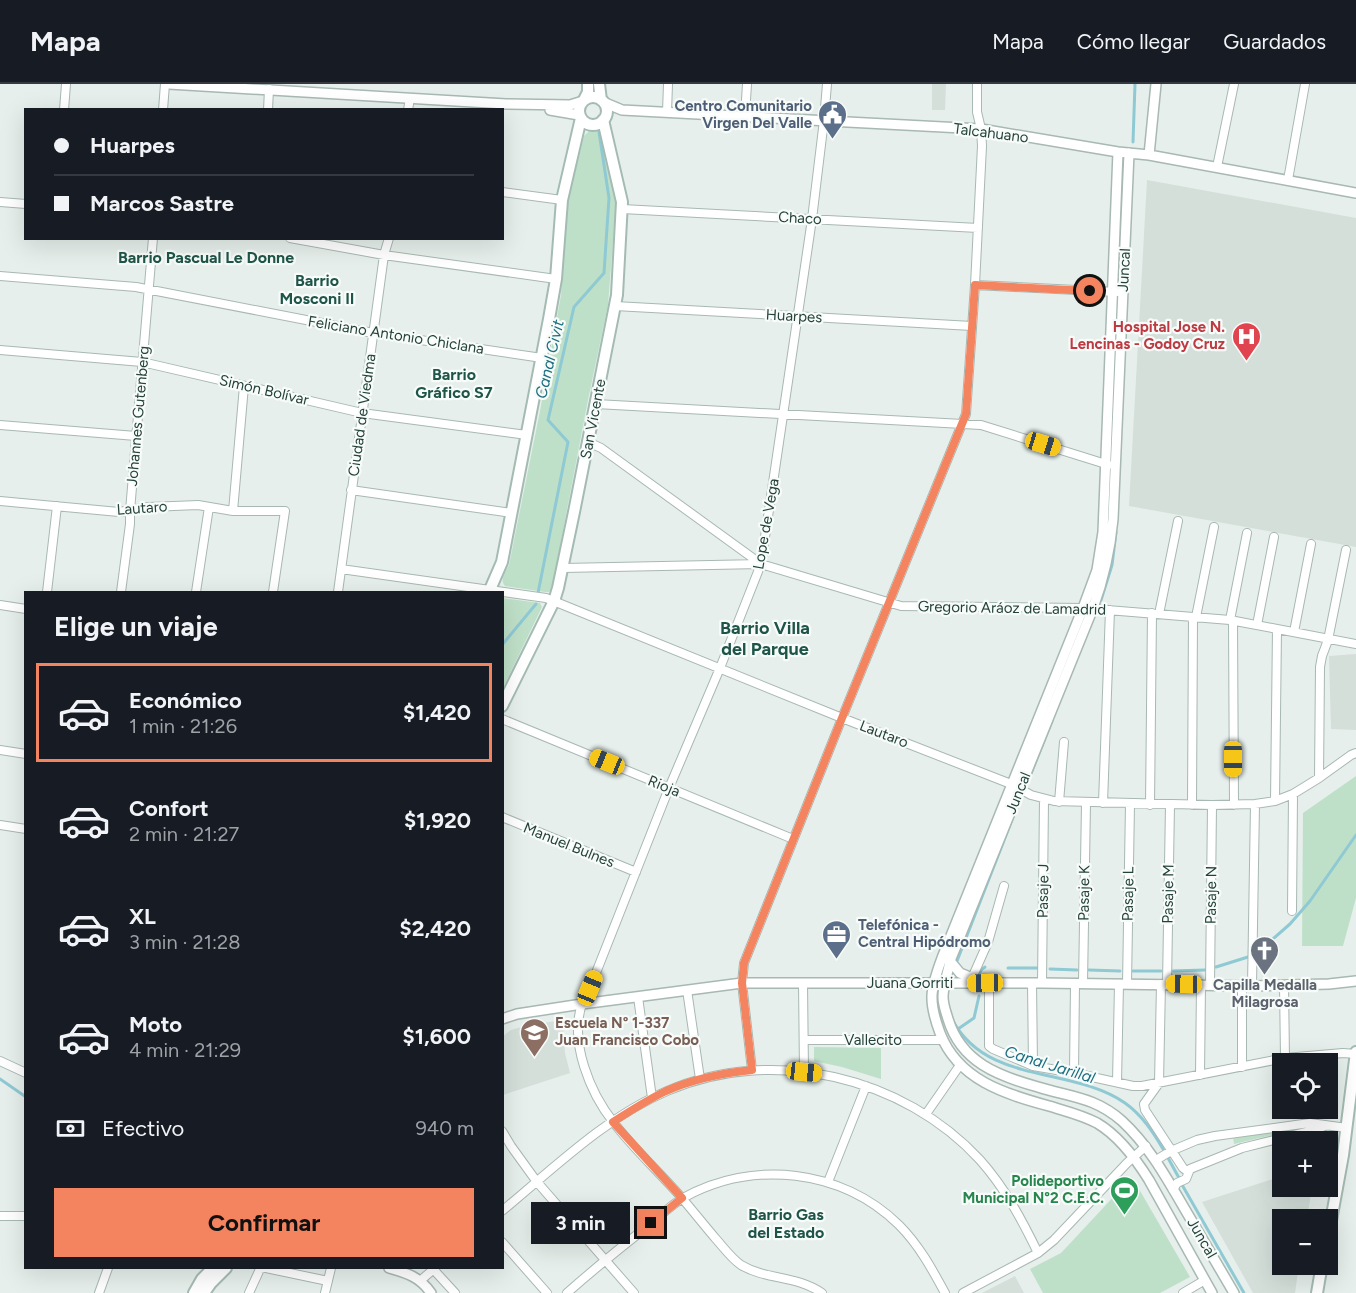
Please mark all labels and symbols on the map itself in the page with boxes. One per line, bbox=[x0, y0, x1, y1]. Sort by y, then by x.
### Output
place label: Centro Comunitario Virgen Del Valle bbox=[674, 97, 813, 132]
public building icon: Centro Comunitario Virgen Del Valle bbox=[817, 99, 849, 141]
street label: Talcahuano bbox=[952, 119, 1030, 147]
street label: Chaco bbox=[778, 208, 823, 228]
district label: Barrio Pascual Le Donne bbox=[118, 248, 294, 267]
street label: Juncal bbox=[1114, 248, 1134, 292]
district label: Barrio Mosconi II bbox=[280, 271, 354, 308]
route start bbox=[1076, 277, 1103, 304]
street label: Huarpes bbox=[765, 306, 823, 326]
street label: Feliciano Antonio Chiclana bbox=[307, 312, 485, 358]
water label: Canal Civit bbox=[531, 317, 568, 400]
place label: Hospital Jose N. Lencinas - Godoy Cruz bbox=[1070, 318, 1225, 353]
hospital icon: Hospital Jose N. Lencinas - Godoy Cruz bbox=[1230, 320, 1262, 362]
street label: Johannes Gutenberg bbox=[123, 345, 153, 487]
street label: Ciudad de Viedma bbox=[344, 353, 380, 477]
district label: Barrio Gráfico S7 bbox=[415, 365, 493, 402]
street label: Simón Bolívar bbox=[218, 371, 310, 409]
street label: San Vicente bbox=[576, 377, 610, 461]
car bbox=[1023, 430, 1063, 458]
street label: Lope de Vega bbox=[749, 477, 783, 571]
street label: Lautaro bbox=[116, 497, 168, 519]
street label: Gregorio Aráoz de Lamadrid bbox=[918, 597, 1106, 619]
district label: Barrio Villa del Parque bbox=[720, 617, 810, 660]
street label: Lautaro bbox=[857, 716, 911, 752]
car bbox=[1224, 741, 1242, 777]
car bbox=[587, 747, 627, 777]
street label: Juncal bbox=[1002, 769, 1034, 817]
street label: Rioja bbox=[645, 771, 683, 801]
street label: Manuel Bulnes bbox=[521, 819, 617, 871]
street label: Pasaje J bbox=[1034, 864, 1052, 918]
street label: Pasaje K bbox=[1075, 864, 1094, 921]
street label: Pasaje M bbox=[1158, 864, 1178, 924]
street label: Pasaje L bbox=[1119, 866, 1137, 921]
street label: Pasaje N bbox=[1201, 866, 1221, 924]
place label: Telefónica - Central Hipódromo bbox=[858, 916, 991, 951]
office icon: Telefónica - Central Hipódromo bbox=[821, 918, 853, 960]
church icon: Capilla Medalla Milagrosa bbox=[1249, 934, 1281, 976]
car bbox=[575, 968, 605, 1008]
street label: Juana Gorriti bbox=[867, 974, 953, 992]
car bbox=[967, 974, 1003, 992]
car bbox=[1166, 975, 1202, 993]
place label: Capilla Medalla Milagrosa bbox=[1213, 976, 1317, 1011]
place label: Escuela N° 1-337 Juan Francisco Cobo bbox=[555, 1014, 699, 1049]
school or university icon: Escuela N° 1-337 Juan Francisco Cobo bbox=[518, 1016, 550, 1058]
street label: Vallecito bbox=[844, 1031, 902, 1049]
water label: Canal Jarillal bbox=[1002, 1042, 1098, 1087]
car bbox=[785, 1061, 823, 1083]
place label: Polideportivo Municipal N°2 C.E.C. bbox=[963, 1172, 1104, 1207]
sports icon: Polideportivo Municipal N°2 C.E.C. bbox=[1109, 1174, 1141, 1216]
callout: 3 min bbox=[531, 1202, 630, 1244]
district label: Barrio Gas del Estado bbox=[748, 1205, 824, 1242]
route end bbox=[637, 1209, 664, 1236]
street label: Juncal bbox=[1183, 1215, 1221, 1261]

